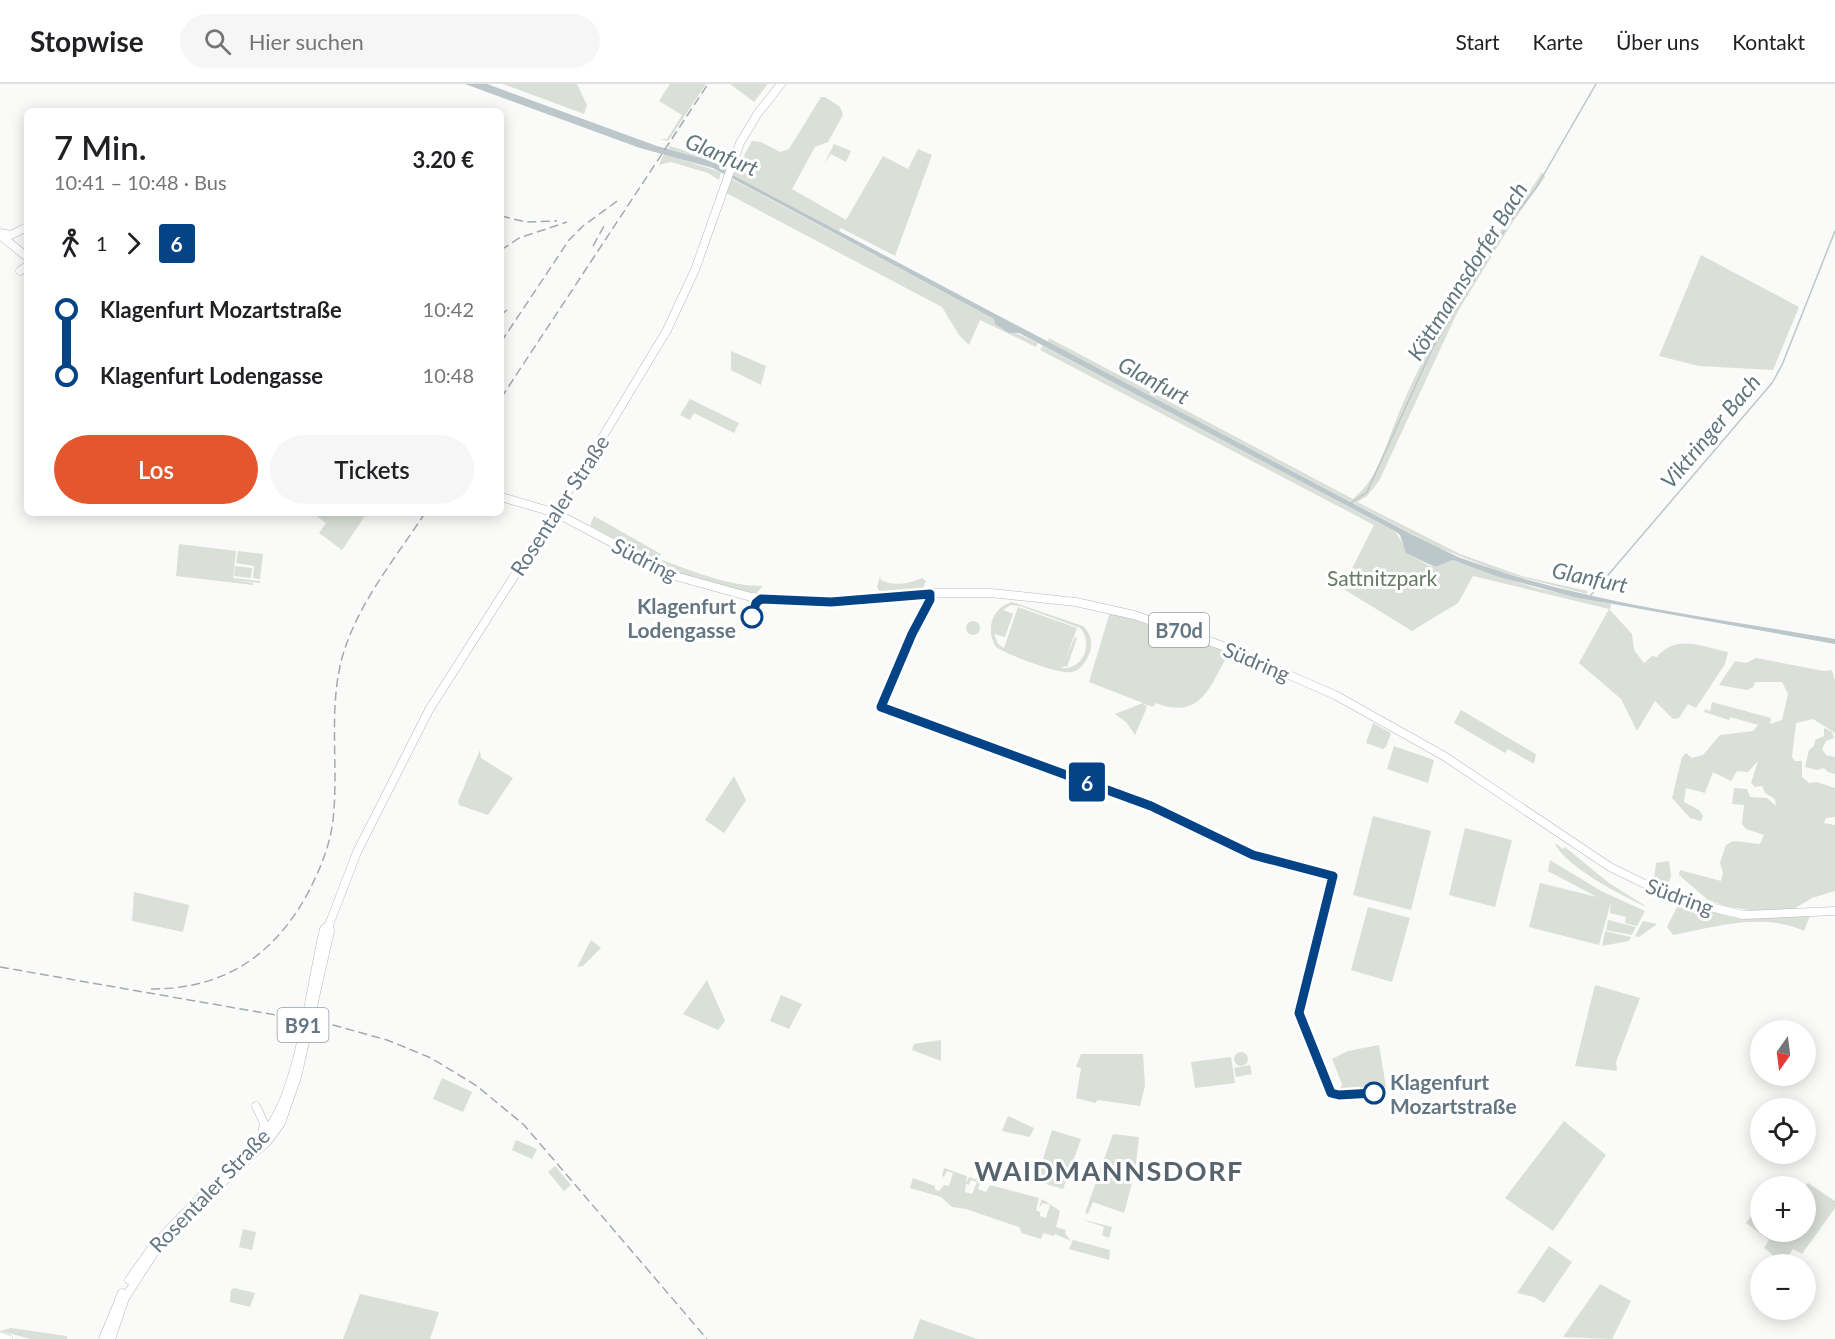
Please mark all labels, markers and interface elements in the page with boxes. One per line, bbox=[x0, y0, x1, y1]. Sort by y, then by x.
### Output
search box bbox=[180, 14, 600, 68]
text: Stopwise bbox=[30, 24, 144, 58]
icon: search bbox=[201, 25, 234, 58]
text: Hier suchen bbox=[249, 28, 364, 55]
text: Start bbox=[1455, 29, 1500, 54]
text: Karte bbox=[1533, 29, 1583, 54]
text: Über uns bbox=[1616, 29, 1699, 54]
text: Kontakt bbox=[1732, 29, 1805, 54]
text: 7 Min. bbox=[54, 127, 147, 167]
water label: Glanfurt bbox=[682, 127, 763, 181]
text: 3.20 € bbox=[412, 146, 474, 173]
text: 10:41 – 10:48 · Bus bbox=[54, 170, 227, 194]
water label: Köttmannsdorfer Bach bbox=[1401, 177, 1533, 365]
icon: walk bbox=[54, 227, 87, 260]
icon: forward bbox=[117, 227, 150, 260]
text: 1 bbox=[96, 231, 108, 255]
text: 6 bbox=[171, 231, 183, 256]
text: Klagenfurt Mozartstraße bbox=[100, 296, 342, 323]
text: 10:42 bbox=[423, 297, 474, 321]
water label: Glanfurt bbox=[1114, 350, 1194, 410]
text: Klagenfurt Lodengasse bbox=[100, 362, 323, 389]
text: 10:48 bbox=[423, 363, 474, 387]
water label: Viktringer Bach bbox=[1654, 368, 1766, 494]
street label: Rosentaler Straße bbox=[504, 430, 614, 580]
button: Los bbox=[54, 435, 258, 504]
button: Tickets bbox=[270, 435, 474, 504]
street label: Südring bbox=[608, 532, 682, 586]
water label: Glanfurt bbox=[1550, 556, 1630, 598]
park label: Sattnitzpark bbox=[1327, 565, 1437, 590]
place label: Klagenfurt Lodengasse bbox=[627, 593, 736, 642]
marker: Klagenfurt Lodengasse bbox=[741, 606, 763, 628]
road number: B70d bbox=[1149, 613, 1209, 647]
street label: Südring bbox=[1220, 636, 1294, 686]
line badge: 6 bbox=[1068, 762, 1106, 802]
text: 6 bbox=[1081, 770, 1093, 795]
street label: Südring bbox=[1643, 872, 1717, 920]
road number: B91 bbox=[278, 1008, 328, 1042]
north arrow bbox=[1750, 1020, 1816, 1086]
map controls bbox=[1750, 1020, 1816, 1320]
place label: Klagenfurt Mozartstraße bbox=[1390, 1069, 1517, 1118]
marker: Klagenfurt Mozartstraße bbox=[1363, 1082, 1385, 1104]
button: locate bbox=[1750, 1098, 1816, 1164]
street label: Rosentaler Straße bbox=[144, 1123, 274, 1257]
district label: WAIDMANNSDORF bbox=[974, 1154, 1244, 1187]
button: + bbox=[1750, 1176, 1816, 1242]
button: − bbox=[1750, 1254, 1816, 1320]

